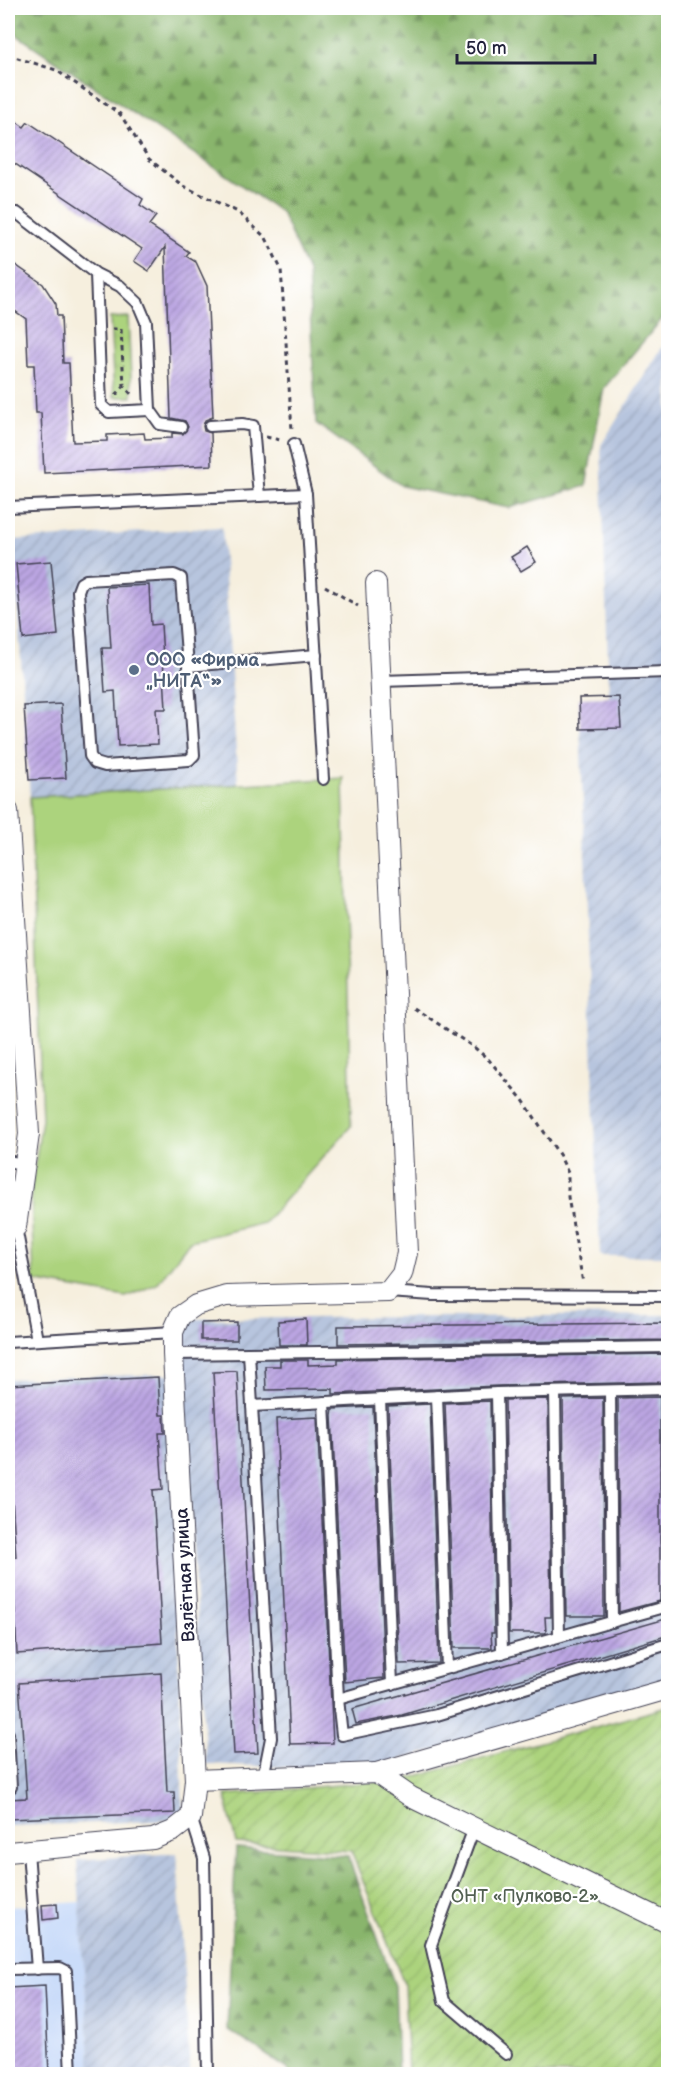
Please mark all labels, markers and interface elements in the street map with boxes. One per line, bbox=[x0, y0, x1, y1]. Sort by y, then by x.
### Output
scale bar bbox=[457, 27, 595, 65]
text: 50 m bbox=[466, 38, 507, 59]
place label: ООО «Фирма „НИТА“» bbox=[146, 650, 260, 692]
marker: ООО «Фирма „НИТА“» bbox=[127, 663, 141, 677]
street label: Взлётная улица bbox=[171, 1507, 199, 1642]
park label: ОНТ «Пулково-2» bbox=[451, 1886, 599, 1907]

